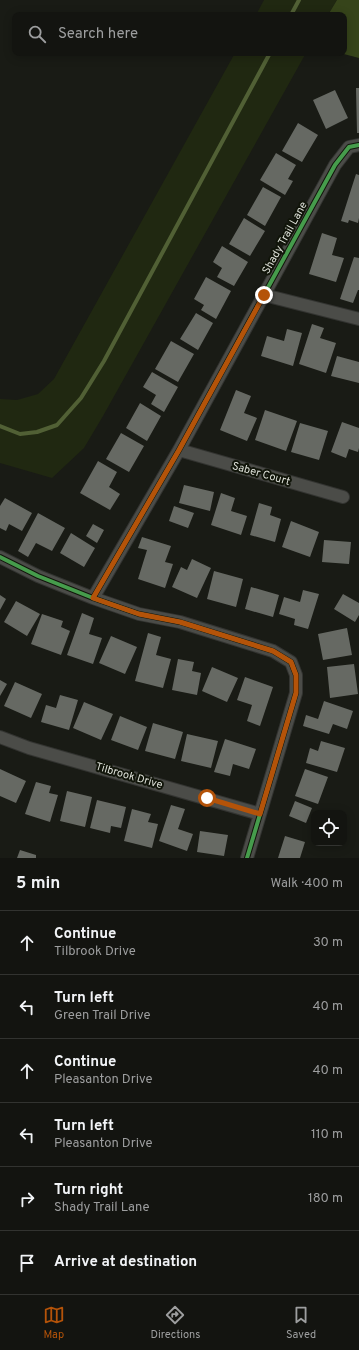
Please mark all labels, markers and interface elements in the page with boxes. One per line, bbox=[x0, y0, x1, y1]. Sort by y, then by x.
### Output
search box bbox=[12, 12, 347, 56]
icon: search bbox=[26, 23, 48, 45]
text: Search here bbox=[58, 25, 138, 44]
street label: Shady Trail Lane bbox=[259, 199, 311, 277]
route end bbox=[255, 286, 273, 304]
street label: Saber Court bbox=[230, 459, 292, 489]
street label: Tilbrook Drive bbox=[94, 760, 164, 792]
route start bbox=[198, 789, 216, 807]
map controls bbox=[311, 810, 347, 846]
button: locate bbox=[311, 810, 347, 846]
text: 5 min bbox=[16, 873, 60, 895]
text: Walk · 400 m bbox=[270, 876, 343, 892]
text: Continue bbox=[54, 925, 116, 944]
icon: ahead bbox=[16, 932, 38, 954]
text: 30 m bbox=[313, 935, 343, 951]
text: Tilbrook Drive bbox=[54, 944, 136, 960]
text: Turn left bbox=[54, 989, 114, 1008]
icon: left bbox=[16, 996, 38, 1018]
text: 40 m bbox=[313, 999, 343, 1015]
text: Green Trail Drive bbox=[54, 1008, 151, 1024]
text: Continue bbox=[54, 1053, 116, 1072]
icon: ahead bbox=[16, 1060, 38, 1082]
text: 40 m bbox=[313, 1063, 343, 1079]
text: Pleasanton Drive bbox=[54, 1072, 153, 1088]
text: Turn left bbox=[54, 1117, 114, 1136]
icon: left bbox=[16, 1124, 38, 1146]
text: 110 m bbox=[311, 1127, 343, 1143]
text: Pleasanton Drive bbox=[54, 1136, 153, 1152]
text: Turn right bbox=[54, 1181, 123, 1200]
icon: right bbox=[16, 1188, 38, 1210]
text: 180 m bbox=[308, 1191, 343, 1207]
text: Shady Trail Lane bbox=[54, 1200, 150, 1216]
icon: arrive bbox=[16, 1252, 38, 1274]
text: Arrive at destination bbox=[54, 1253, 197, 1272]
tab: Map bbox=[43, 1304, 65, 1342]
tab: Directions bbox=[150, 1304, 200, 1342]
tab: Saved bbox=[286, 1304, 316, 1342]

